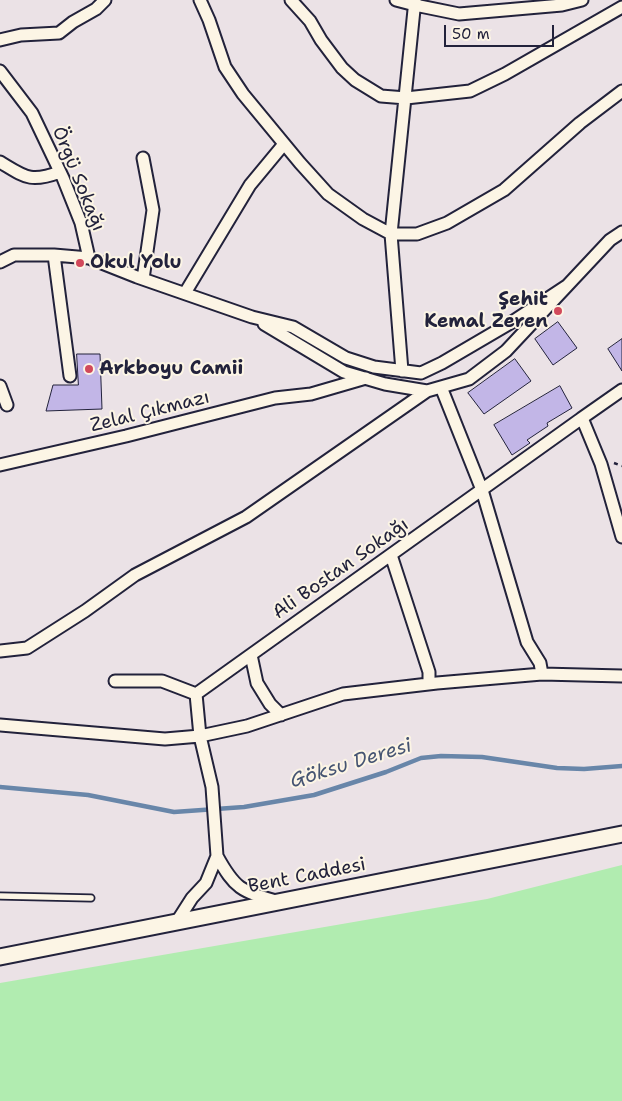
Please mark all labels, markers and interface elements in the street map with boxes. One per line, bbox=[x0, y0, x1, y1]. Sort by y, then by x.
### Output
scale bar bbox=[447, 15, 557, 47]
text: 50 m bbox=[452, 24, 490, 44]
street label: Örgü Sokağı bbox=[47, 123, 109, 235]
place label: Okul Yolu bbox=[90, 252, 182, 274]
marker: Okul Yolu bbox=[74, 257, 86, 269]
place label: Şehit Kemal Zeren bbox=[424, 289, 548, 333]
marker: Şehit Kemal Zeren bbox=[552, 305, 564, 317]
place label: Arkboyu Camii bbox=[99, 358, 243, 380]
marker: Arkboyu Camii bbox=[83, 363, 95, 375]
street label: Zelal Çıkmazı bbox=[88, 386, 212, 438]
street label: Ali Bostan Sokağı bbox=[269, 514, 413, 624]
water label: Göksu Deresi bbox=[287, 734, 415, 794]
street label: Bent Caddesi bbox=[246, 853, 368, 899]

